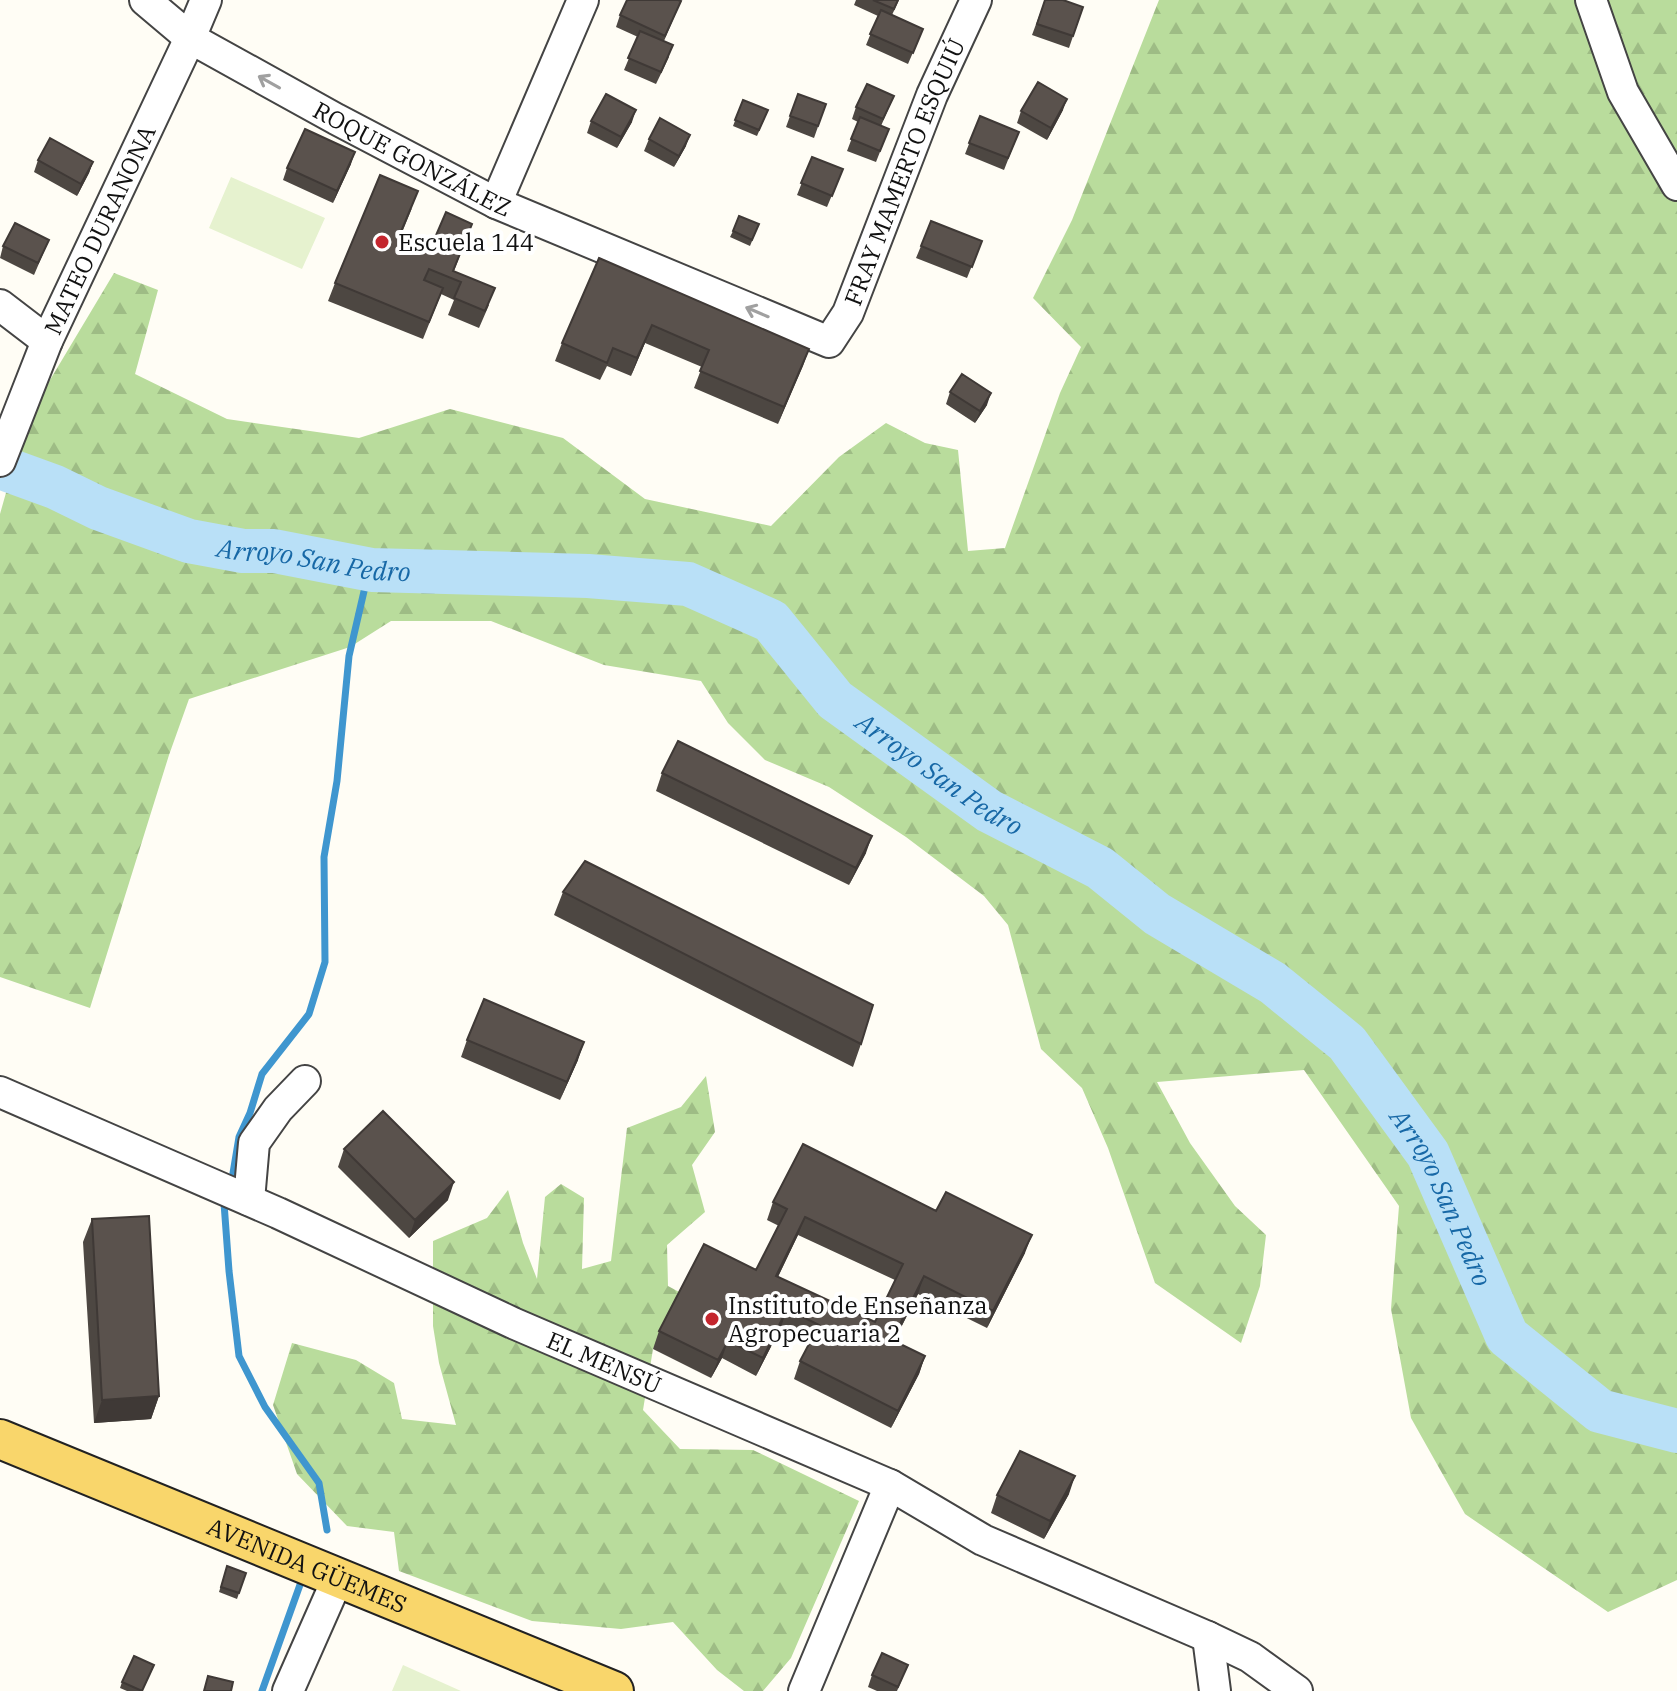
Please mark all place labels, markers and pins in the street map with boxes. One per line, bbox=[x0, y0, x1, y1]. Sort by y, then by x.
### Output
place label: Escuela 144 bbox=[398, 226, 534, 258]
marker: Escuela 144 bbox=[373, 233, 391, 251]
place label: Instituto de Enseñanza Agropecuaria 2 bbox=[728, 1289, 988, 1349]
marker: Instituto de Enseñanza Agropecuaria 2 bbox=[703, 1310, 721, 1328]

